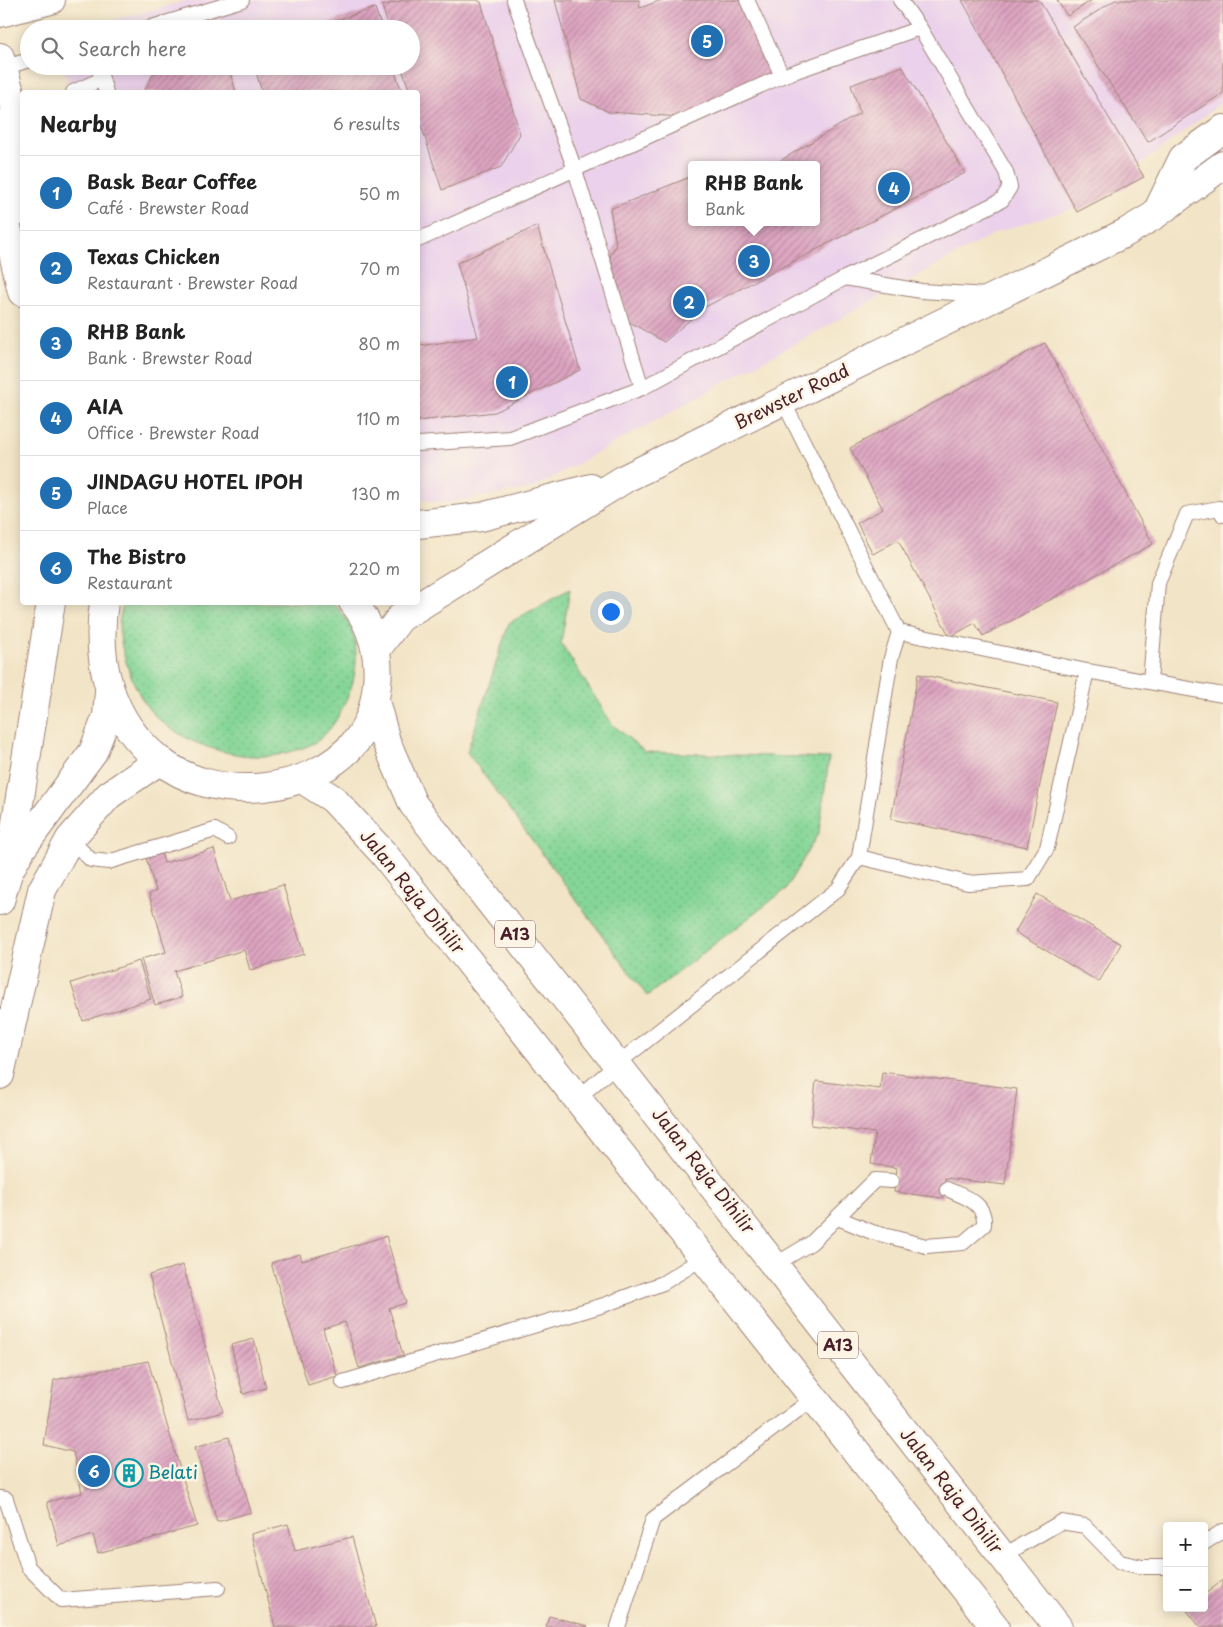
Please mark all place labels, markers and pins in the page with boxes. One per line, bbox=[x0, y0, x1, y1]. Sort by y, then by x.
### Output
pin: 5 bbox=[691, 22, 723, 60]
pin: 4 bbox=[878, 169, 910, 207]
pin: 3 bbox=[738, 242, 770, 280]
pin: 2 bbox=[673, 283, 705, 321]
pin: 1 bbox=[496, 363, 528, 401]
pin: 6 bbox=[78, 1452, 110, 1490]
building icon: Belati bbox=[114, 1458, 144, 1488]
place label: Belati bbox=[148, 1458, 198, 1485]

